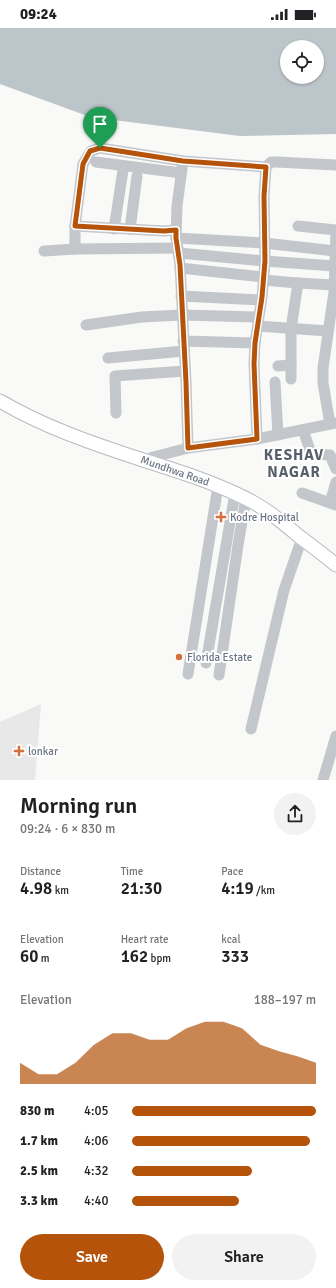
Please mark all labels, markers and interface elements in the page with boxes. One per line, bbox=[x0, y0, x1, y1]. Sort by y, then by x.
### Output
text: 09:24 bbox=[20, 5, 57, 23]
map controls bbox=[280, 40, 324, 84]
button: locate bbox=[280, 40, 324, 84]
pin bbox=[83, 107, 117, 148]
icon: arrive bbox=[89, 113, 111, 135]
district label: KESHAV NAGAR bbox=[264, 446, 324, 481]
street label: Mundhwa Road bbox=[139, 453, 211, 489]
marker: Kodre Hospital bbox=[215, 511, 227, 523]
place label: Kodre Hospital bbox=[230, 511, 299, 524]
place label: Florida Estate bbox=[187, 651, 252, 664]
marker: Florida Estate bbox=[174, 652, 184, 662]
marker: lonkar bbox=[13, 745, 25, 757]
place label: lonkar bbox=[28, 745, 58, 758]
text: Morning run bbox=[20, 792, 137, 819]
button: share bbox=[274, 793, 316, 835]
text: 09:24 · 6 × 830 m bbox=[20, 821, 115, 837]
text: Distance bbox=[20, 865, 61, 878]
text: Time bbox=[121, 865, 143, 878]
text: Pace bbox=[221, 865, 244, 878]
text: 4.98 bbox=[20, 878, 52, 899]
text: 21:30 bbox=[121, 878, 162, 899]
text: 4:19 bbox=[221, 878, 254, 899]
text: km bbox=[52, 884, 69, 897]
text: /km bbox=[254, 884, 275, 897]
text: Elevation bbox=[20, 933, 64, 946]
text: Heart rate bbox=[121, 933, 168, 946]
text: kcal bbox=[221, 933, 241, 946]
text: 60 bbox=[20, 946, 38, 967]
text: 162 bbox=[121, 946, 148, 967]
text: 333 bbox=[221, 946, 249, 967]
text: m bbox=[38, 952, 50, 965]
text: bpm bbox=[148, 952, 171, 965]
text: Elevation bbox=[20, 992, 72, 1008]
text: 188–197 m bbox=[254, 992, 316, 1008]
text: 830 m bbox=[20, 1103, 54, 1119]
text: 4:05 bbox=[84, 1103, 109, 1119]
text: 1.7 km bbox=[20, 1133, 58, 1149]
text: 4:06 bbox=[84, 1133, 109, 1149]
text: 2.5 km bbox=[20, 1163, 58, 1179]
text: 4:32 bbox=[84, 1163, 109, 1179]
text: 3.3 km bbox=[20, 1193, 58, 1209]
text: 4:40 bbox=[84, 1193, 109, 1209]
button: Save bbox=[20, 1234, 164, 1280]
button: Share bbox=[172, 1234, 316, 1280]

